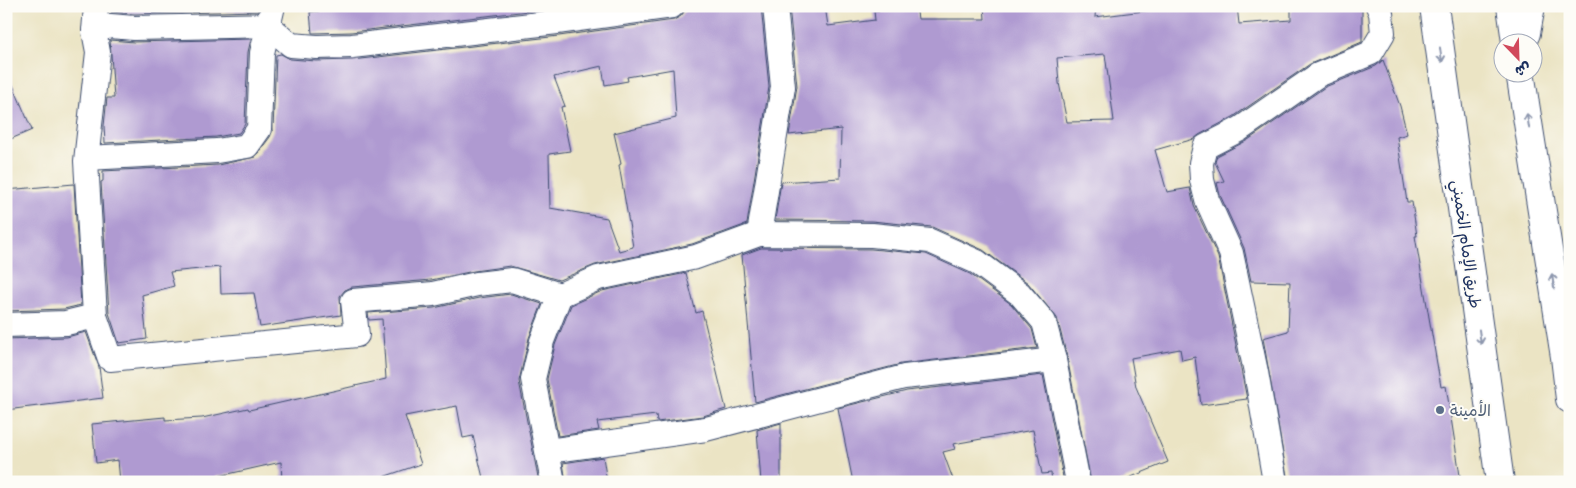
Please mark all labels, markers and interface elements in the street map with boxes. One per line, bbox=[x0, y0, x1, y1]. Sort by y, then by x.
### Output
north arrow bbox=[1494, 32, 1544, 82]
one-way arrow bbox=[1436, 46, 1446, 62]
text: ش bbox=[1512, 59, 1534, 82]
one-way arrow bbox=[1523, 113, 1533, 129]
street label: طريق الإمام الخميني bbox=[1443, 178, 1487, 310]
one-way arrow bbox=[1548, 273, 1558, 289]
one-way arrow bbox=[1475, 329, 1485, 345]
place label: الأمينة bbox=[1450, 399, 1491, 421]
marker: الأمينة bbox=[1434, 404, 1446, 416]

